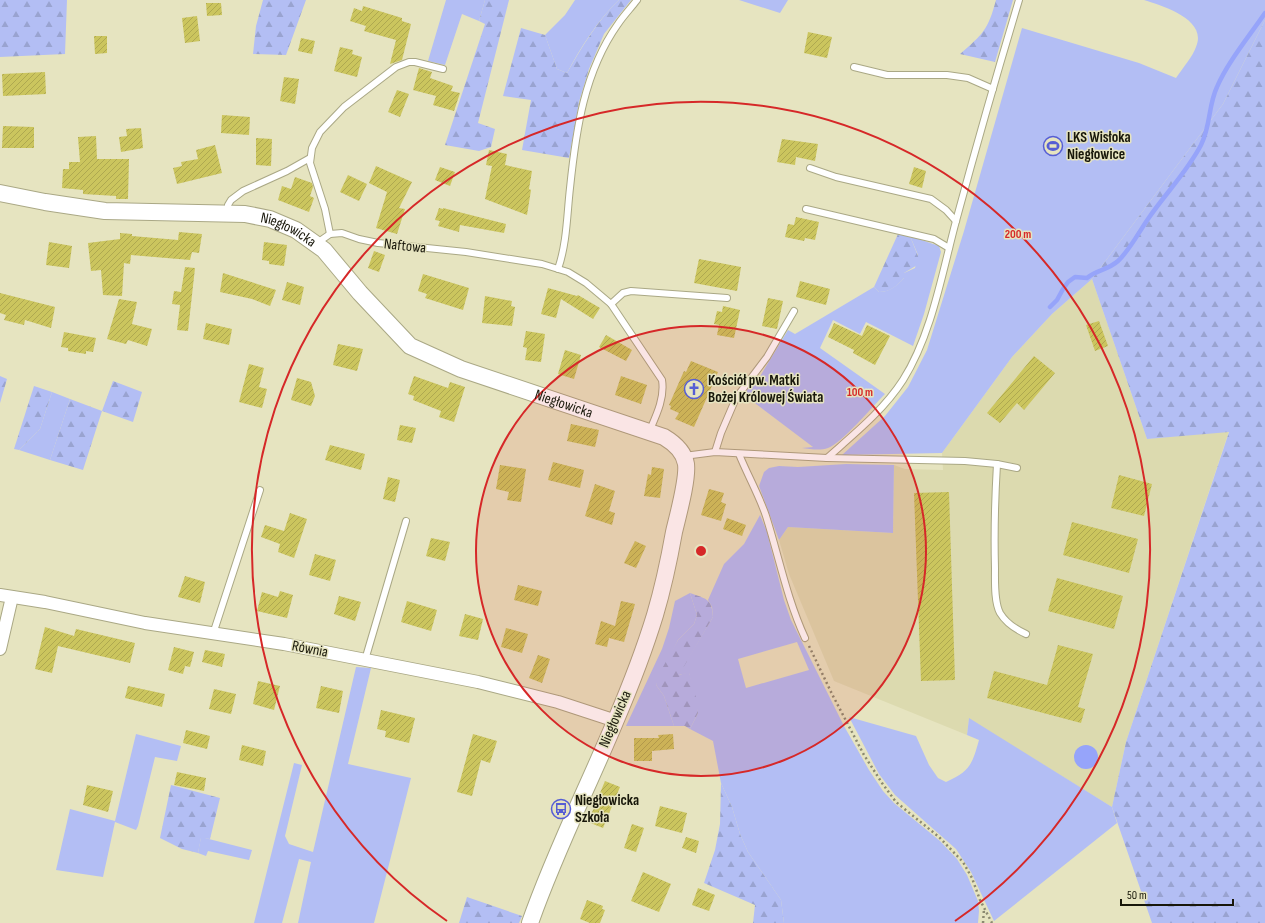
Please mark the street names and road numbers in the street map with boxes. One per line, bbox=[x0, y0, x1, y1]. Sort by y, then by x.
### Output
street label: Niegłowicka bbox=[259, 208, 320, 251]
street label: Naftowa bbox=[383, 234, 427, 258]
street label: Niegłowicka bbox=[532, 385, 596, 422]
street label: Równia bbox=[290, 636, 330, 662]
street label: Niegłowicka bbox=[595, 687, 636, 750]

